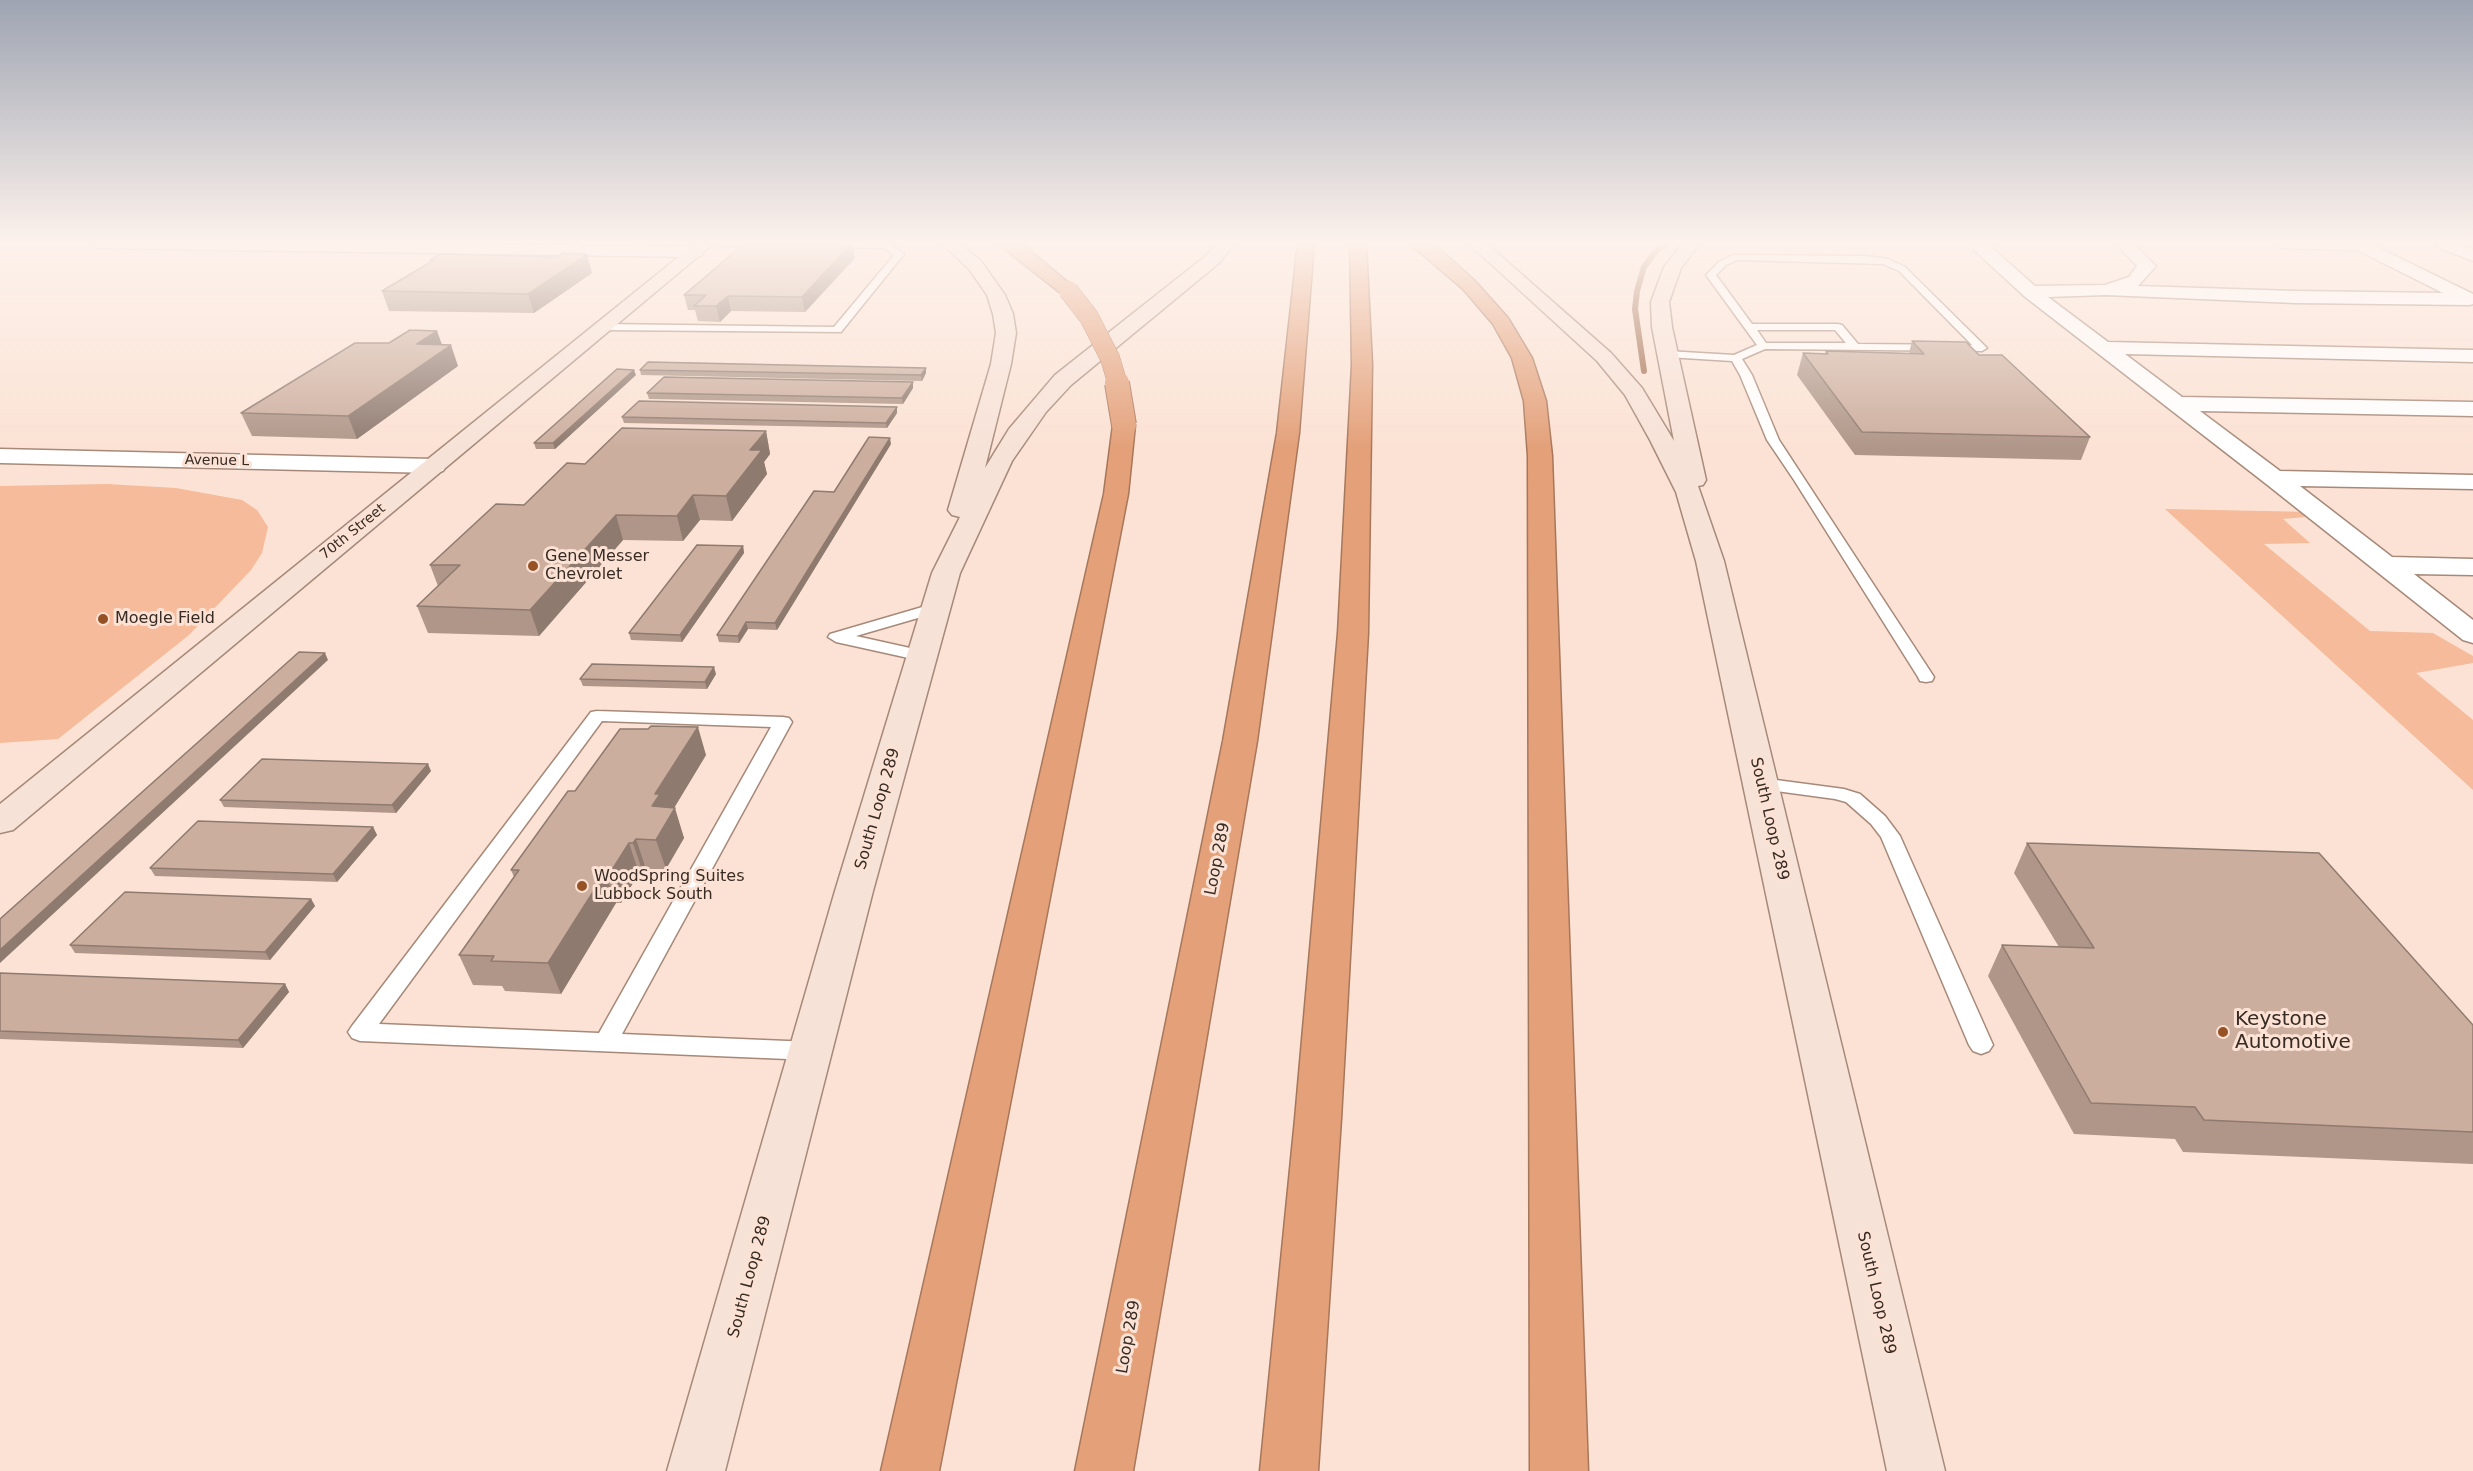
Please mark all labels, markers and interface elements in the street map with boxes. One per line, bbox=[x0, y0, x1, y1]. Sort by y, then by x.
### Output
street label: Avenue L bbox=[185, 452, 249, 470]
street label: 70th Street bbox=[317, 501, 389, 563]
place label: Gene Messer Chevrolet bbox=[545, 547, 649, 585]
marker: Gene Messer Chevrolet bbox=[526, 559, 540, 573]
place label: Moegle Field bbox=[115, 609, 215, 629]
marker: Moegle Field bbox=[96, 612, 110, 626]
street label: South Loop 289 bbox=[851, 746, 905, 872]
street label: South Loop 289 bbox=[1746, 756, 1792, 882]
street label: Loop 289 bbox=[1202, 821, 1234, 897]
place label: WoodSpring Suites Lubbock South bbox=[594, 867, 745, 905]
marker: WoodSpring Suites Lubbock South bbox=[575, 879, 589, 893]
place label: Keystone Automotive bbox=[2235, 1008, 2351, 1055]
marker: Keystone Automotive bbox=[2216, 1025, 2230, 1039]
street label: South Loop 289 bbox=[724, 1214, 776, 1340]
street label: South Loop 289 bbox=[1853, 1230, 1899, 1356]
street label: Loop 289 bbox=[1113, 1299, 1145, 1375]

